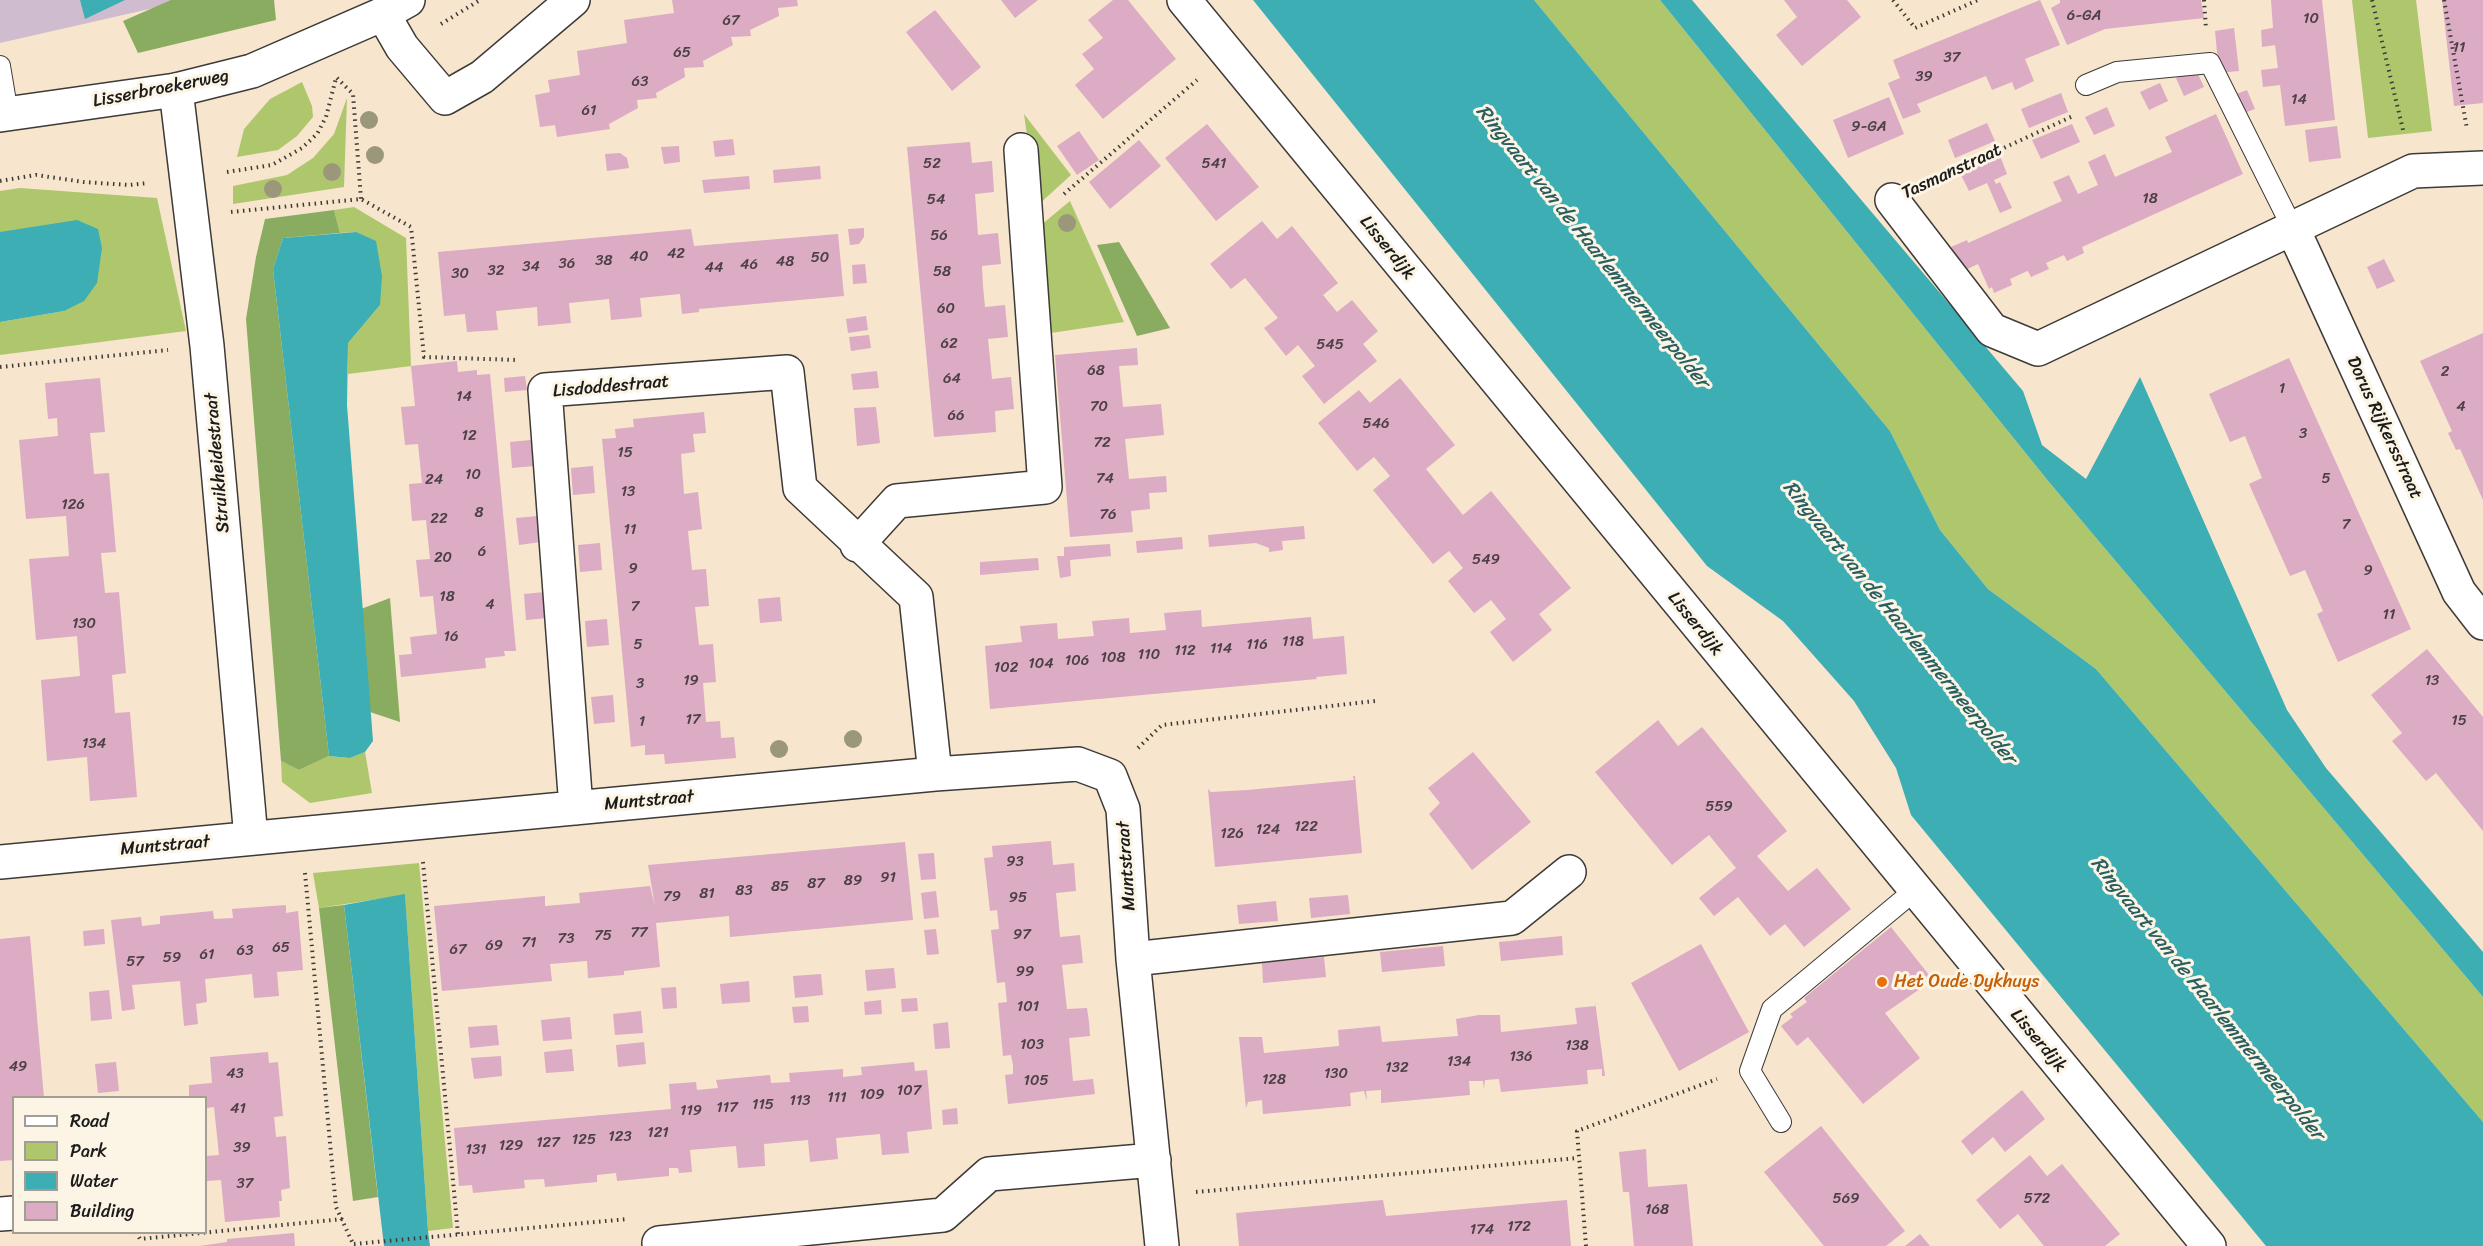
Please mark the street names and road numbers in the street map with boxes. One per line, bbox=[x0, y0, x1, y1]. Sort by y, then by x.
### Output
street label: Lisserbroekerweg bbox=[91, 65, 231, 113]
street label: Tasmanstraat bbox=[1899, 139, 2005, 205]
street label: Lisserdijk bbox=[1355, 212, 1419, 284]
street label: Dorus Rijkersstraat bbox=[2341, 353, 2427, 503]
street label: Lisdoddestraat bbox=[552, 371, 670, 403]
street label: Struikheidestraat bbox=[201, 392, 235, 534]
street label: Lisserdijk bbox=[1663, 588, 1727, 660]
street label: Muntstraat bbox=[603, 786, 695, 816]
street label: Muntstraat bbox=[1113, 820, 1141, 912]
street label: Muntstraat bbox=[119, 831, 211, 861]
street label: Lisserdijk bbox=[2005, 1005, 2071, 1077]

